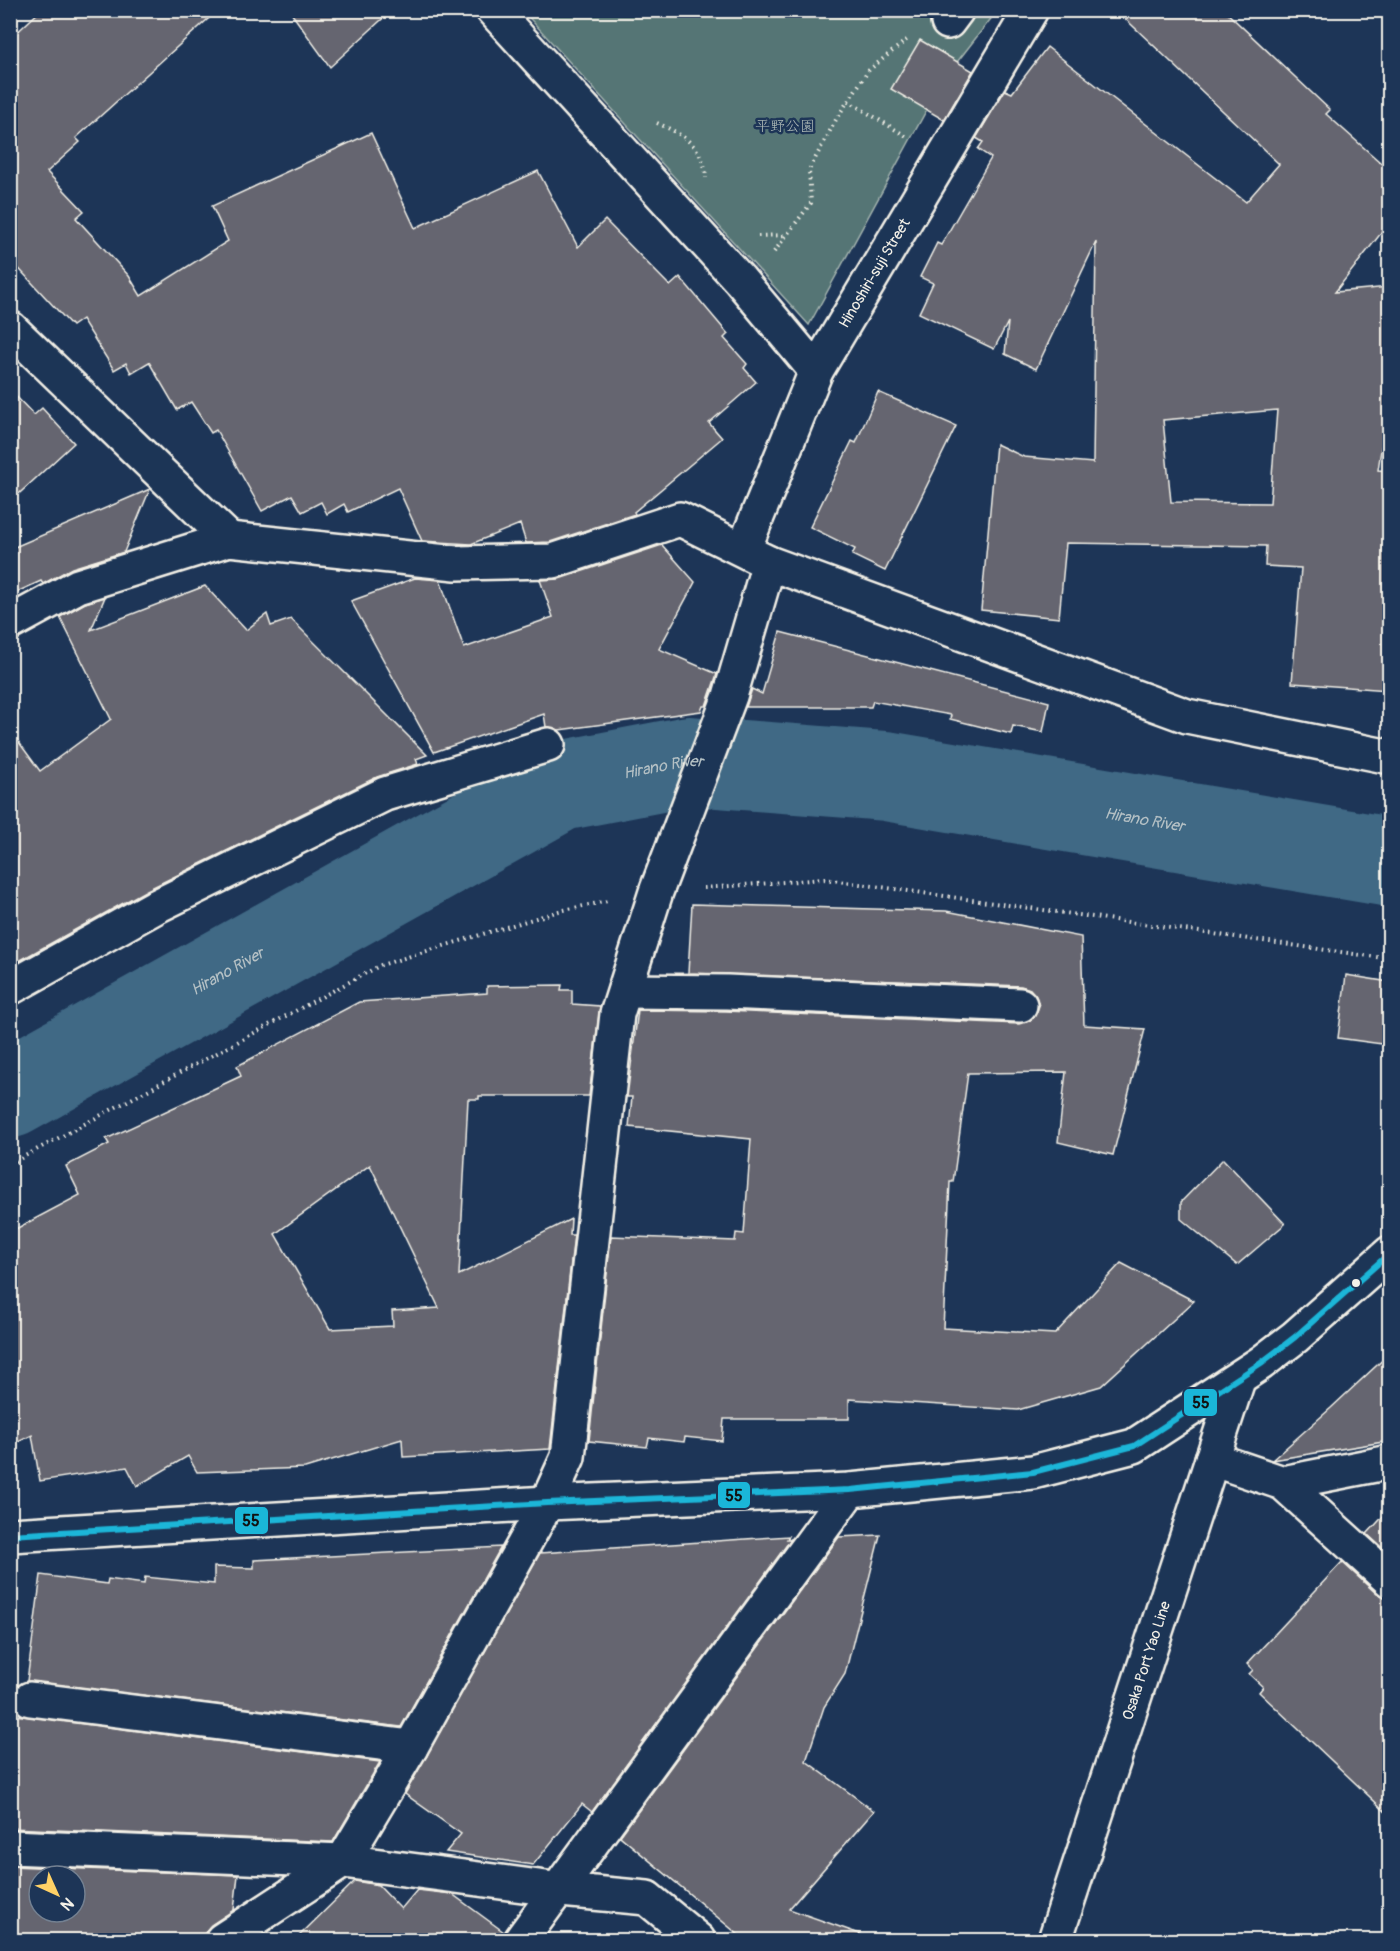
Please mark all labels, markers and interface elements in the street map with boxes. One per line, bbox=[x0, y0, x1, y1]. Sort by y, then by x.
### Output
park label: 平野公園 bbox=[755, 117, 815, 136]
street label: Hinoshiri-suji Street bbox=[834, 214, 915, 331]
water label: Hirano River bbox=[622, 751, 706, 784]
water label: Hirano River bbox=[1103, 803, 1188, 837]
water label: Hirano River bbox=[187, 942, 269, 1000]
unlabelled marker bbox=[1350, 1277, 1362, 1289]
line badge: 55 bbox=[1183, 1388, 1218, 1417]
text: 55 bbox=[1192, 1393, 1210, 1413]
line badge: 55 bbox=[717, 1481, 751, 1509]
text: 55 bbox=[725, 1486, 743, 1506]
line badge: 55 bbox=[234, 1506, 269, 1535]
text: 55 bbox=[242, 1511, 260, 1531]
street label: Osaka Port Yao Line bbox=[1118, 1598, 1175, 1722]
north arrow bbox=[27, 1864, 87, 1924]
text: N bbox=[56, 1893, 78, 1915]

